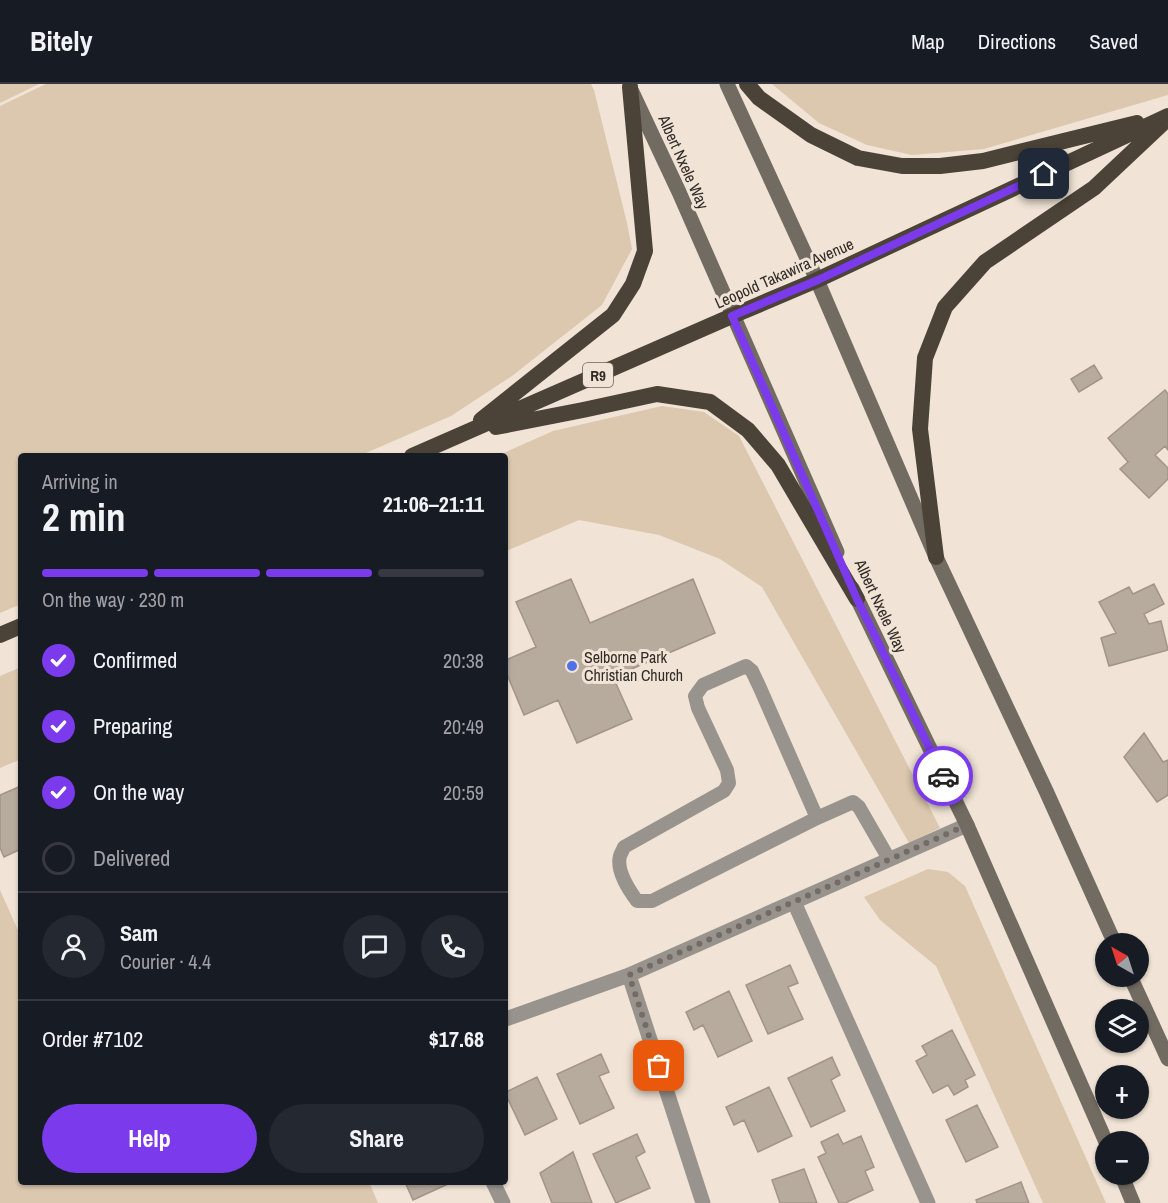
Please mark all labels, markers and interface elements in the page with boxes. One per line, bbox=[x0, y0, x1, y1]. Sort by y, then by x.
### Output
text: Bitely bbox=[30, 22, 93, 60]
text: Map bbox=[911, 27, 945, 56]
text: Directions bbox=[978, 27, 1056, 56]
text: Saved bbox=[1089, 27, 1138, 56]
street label: Albert Nxele Way bbox=[653, 111, 715, 213]
pin bbox=[1018, 148, 1069, 199]
icon: home bbox=[1027, 157, 1060, 190]
street label: Leopold Takawira Avenue bbox=[711, 232, 857, 314]
road number: R9 bbox=[583, 363, 613, 387]
text: Arriving in bbox=[42, 468, 118, 495]
text: 21:06–21:11 bbox=[383, 489, 484, 519]
text: 2 min bbox=[42, 491, 126, 543]
street label: Albert Nxele Way bbox=[849, 555, 912, 657]
text: On the way · 230 m bbox=[42, 586, 184, 613]
icon: check bbox=[42, 644, 75, 677]
text: Confirmed bbox=[93, 645, 177, 675]
place label: Selborne Park Christian Church bbox=[584, 646, 683, 686]
text: 20:38 bbox=[443, 647, 484, 674]
marker: Selborne Park Christian Church bbox=[565, 659, 579, 673]
icon: check bbox=[42, 710, 75, 743]
text: Preparing bbox=[93, 711, 172, 741]
text: 20:49 bbox=[443, 713, 484, 740]
courier bbox=[913, 746, 973, 806]
icon: car bbox=[927, 760, 960, 793]
icon: check bbox=[42, 776, 75, 809]
text: On the way bbox=[93, 777, 184, 807]
text: 20:59 bbox=[443, 779, 484, 806]
text: Delivered bbox=[93, 843, 170, 873]
button: person bbox=[42, 915, 105, 978]
button: chat bbox=[343, 915, 406, 978]
button: phone bbox=[421, 915, 484, 978]
text: Sam bbox=[120, 918, 158, 948]
north arrow bbox=[1095, 933, 1149, 987]
map controls bbox=[1095, 933, 1149, 1185]
text: Courier · 4.4 bbox=[120, 948, 211, 975]
button: layers bbox=[1095, 999, 1149, 1053]
text: Order #7102 bbox=[42, 1024, 143, 1054]
text: $17.68 bbox=[429, 1024, 484, 1054]
pin bbox=[633, 1040, 684, 1091]
icon: bag bbox=[642, 1049, 675, 1082]
button: + bbox=[1095, 1065, 1149, 1119]
button: Help bbox=[42, 1104, 257, 1173]
button: Share bbox=[269, 1104, 484, 1173]
button: − bbox=[1095, 1131, 1149, 1185]

